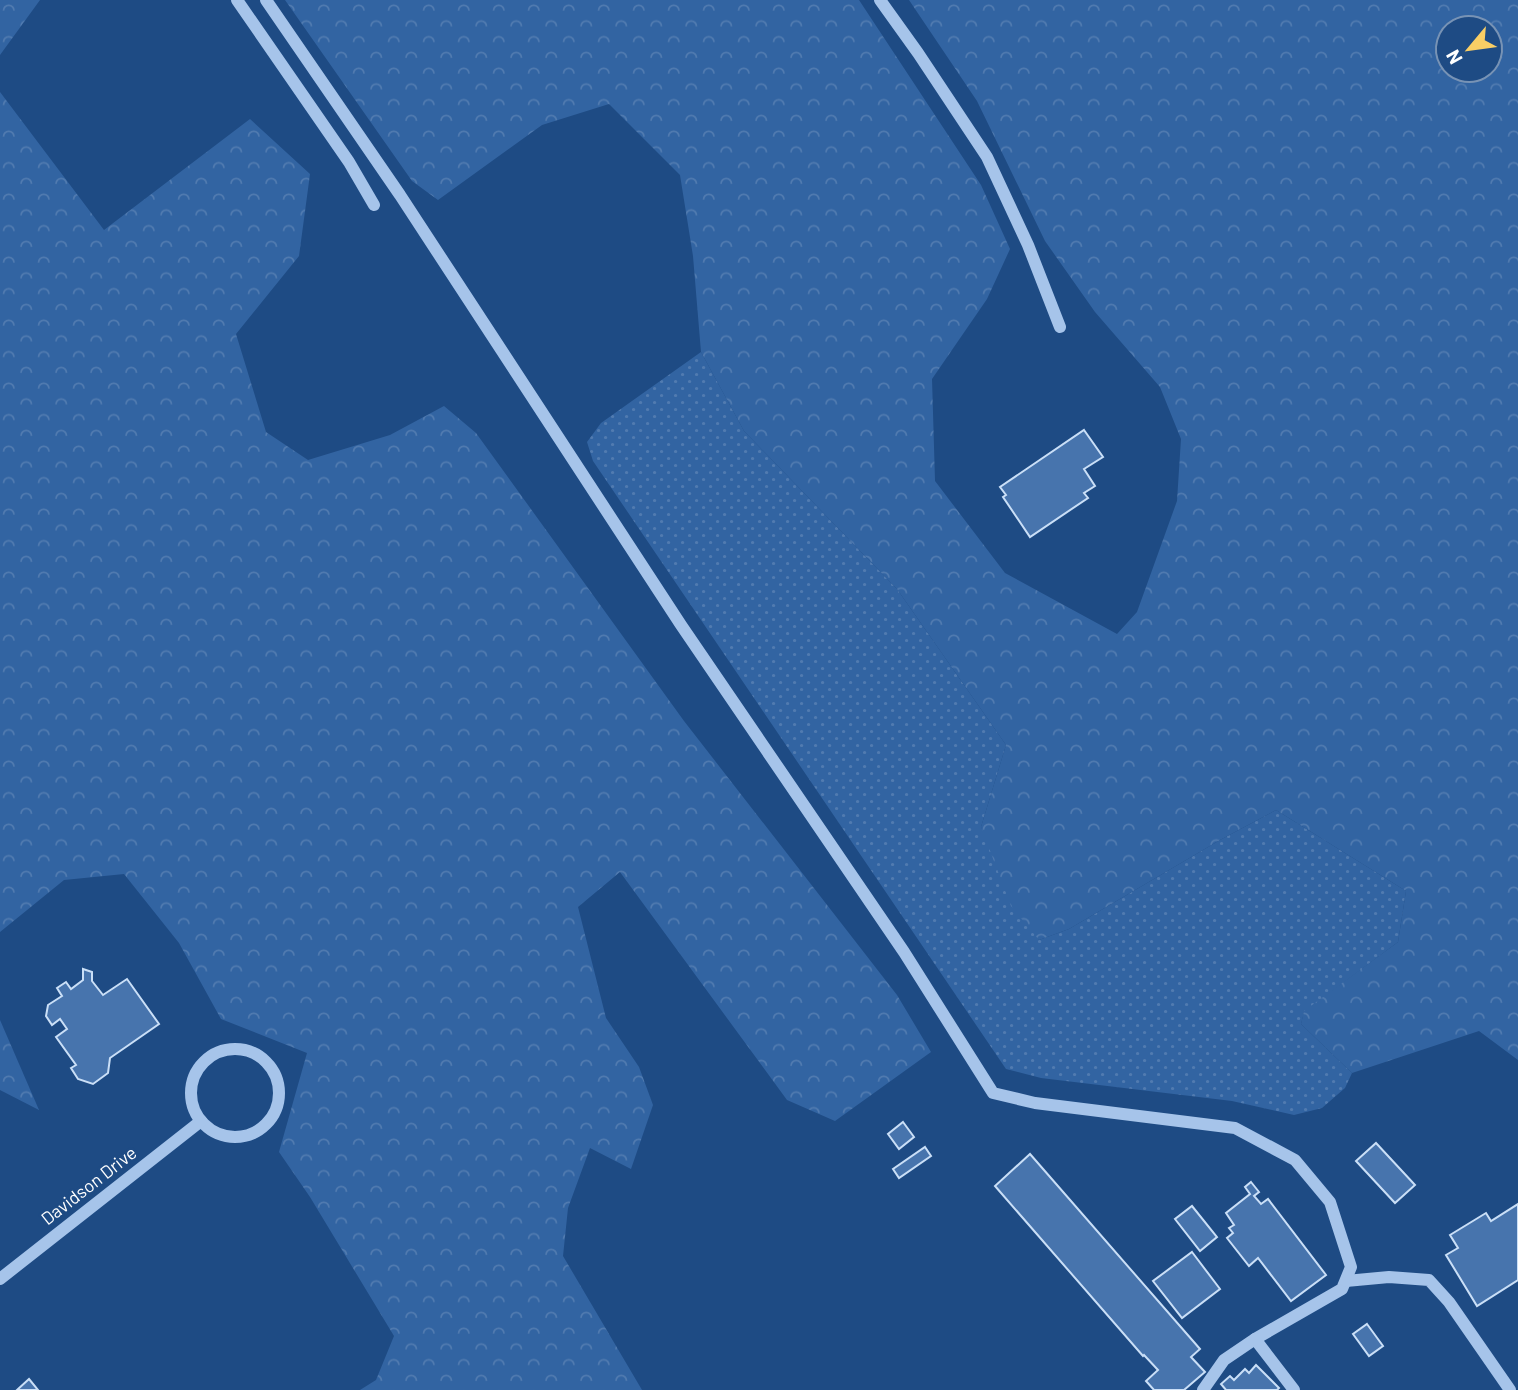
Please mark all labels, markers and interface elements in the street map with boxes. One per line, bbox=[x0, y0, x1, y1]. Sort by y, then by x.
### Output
north arrow bbox=[1434, 14, 1504, 84]
text: N bbox=[1441, 46, 1467, 69]
street label: Davidson Drive bbox=[36, 1141, 140, 1229]

